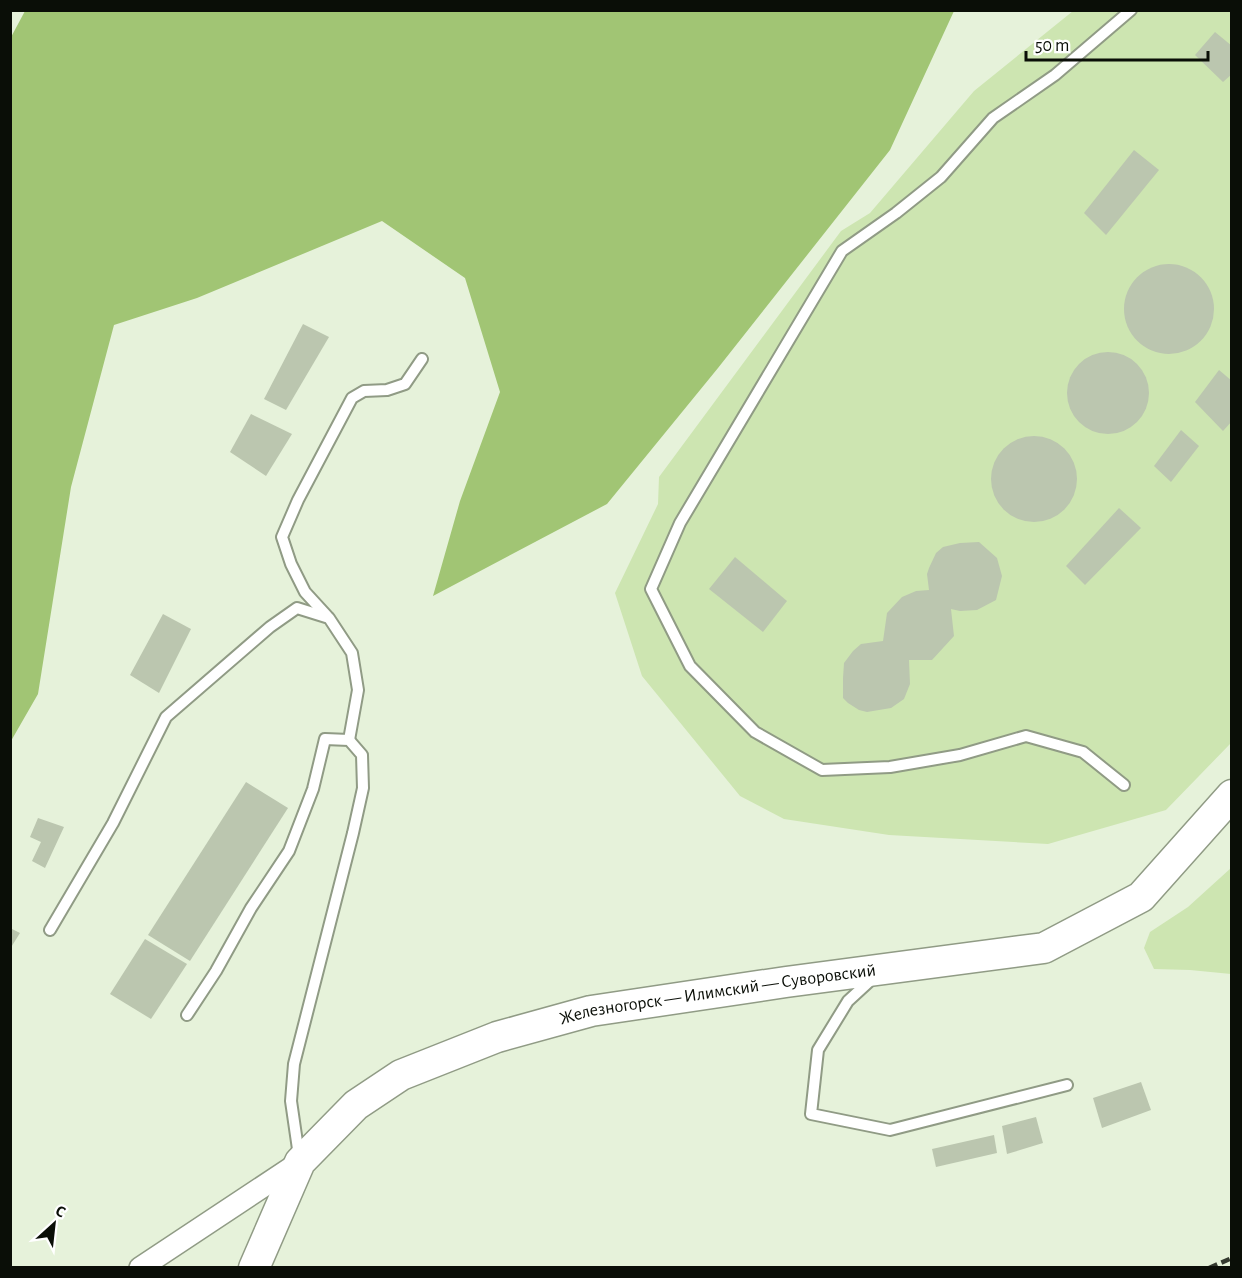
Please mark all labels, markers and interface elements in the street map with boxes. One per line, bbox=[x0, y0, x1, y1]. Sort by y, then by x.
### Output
scale bar bbox=[1026, 24, 1208, 62]
text: 50 m bbox=[1035, 37, 1069, 55]
street label: Железногорск — Илимский — Суворовский bbox=[557, 961, 877, 1028]
north arrow bbox=[24, 1194, 84, 1254]
text: С bbox=[53, 1202, 68, 1221]

